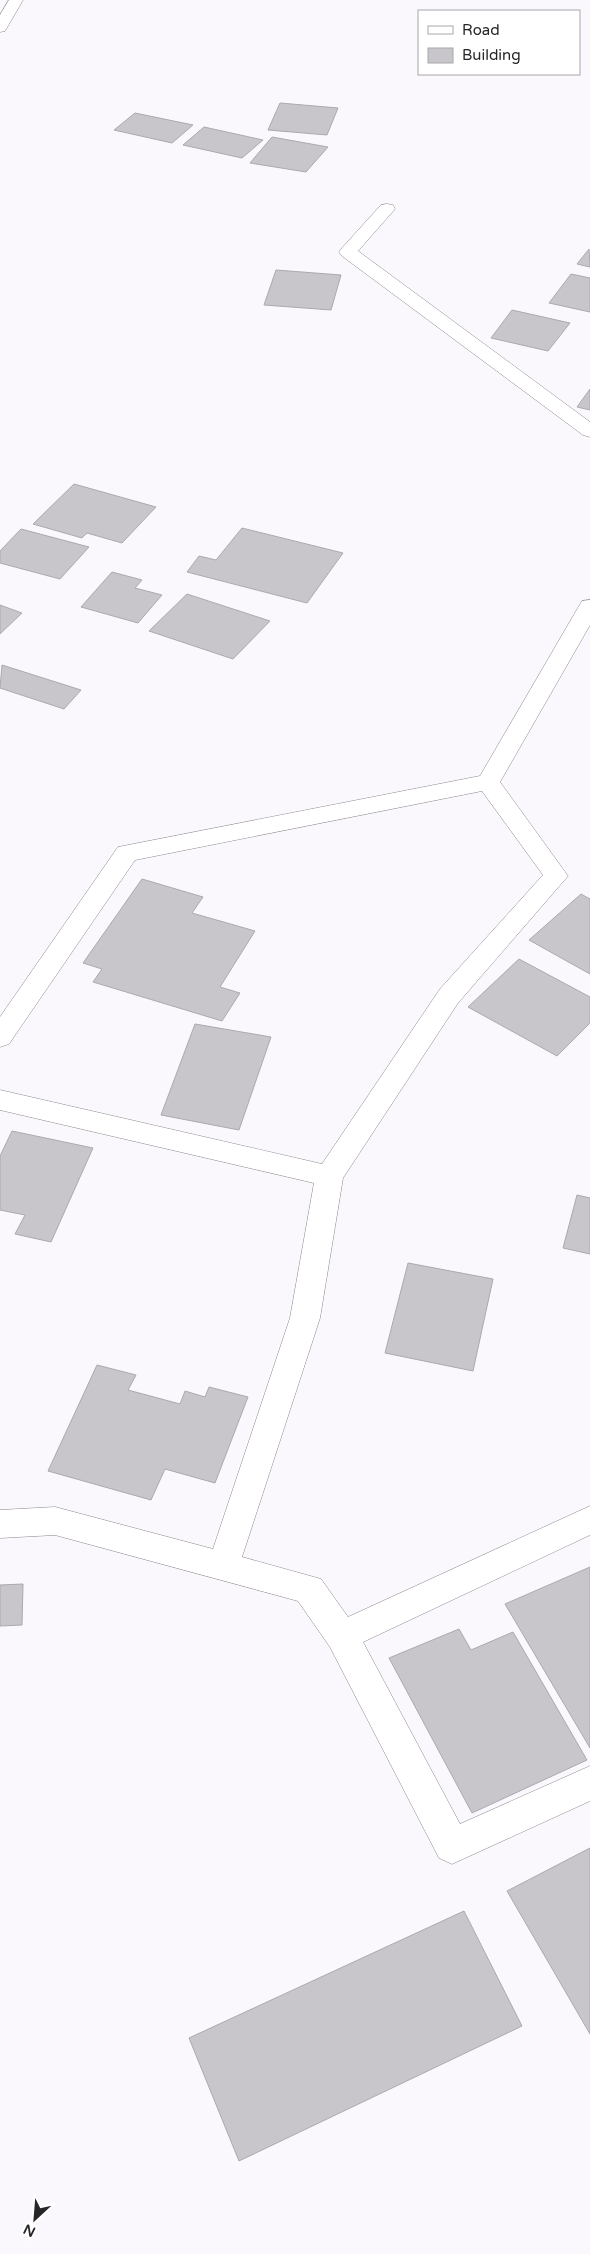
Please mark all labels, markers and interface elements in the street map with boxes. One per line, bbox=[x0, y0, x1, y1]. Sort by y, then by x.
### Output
legend bbox=[418, 10, 580, 75]
text: Road bbox=[462, 21, 500, 39]
text: Building bbox=[462, 46, 521, 64]
north arrow bbox=[10, 2194, 60, 2244]
text: N bbox=[21, 2220, 38, 2240]

